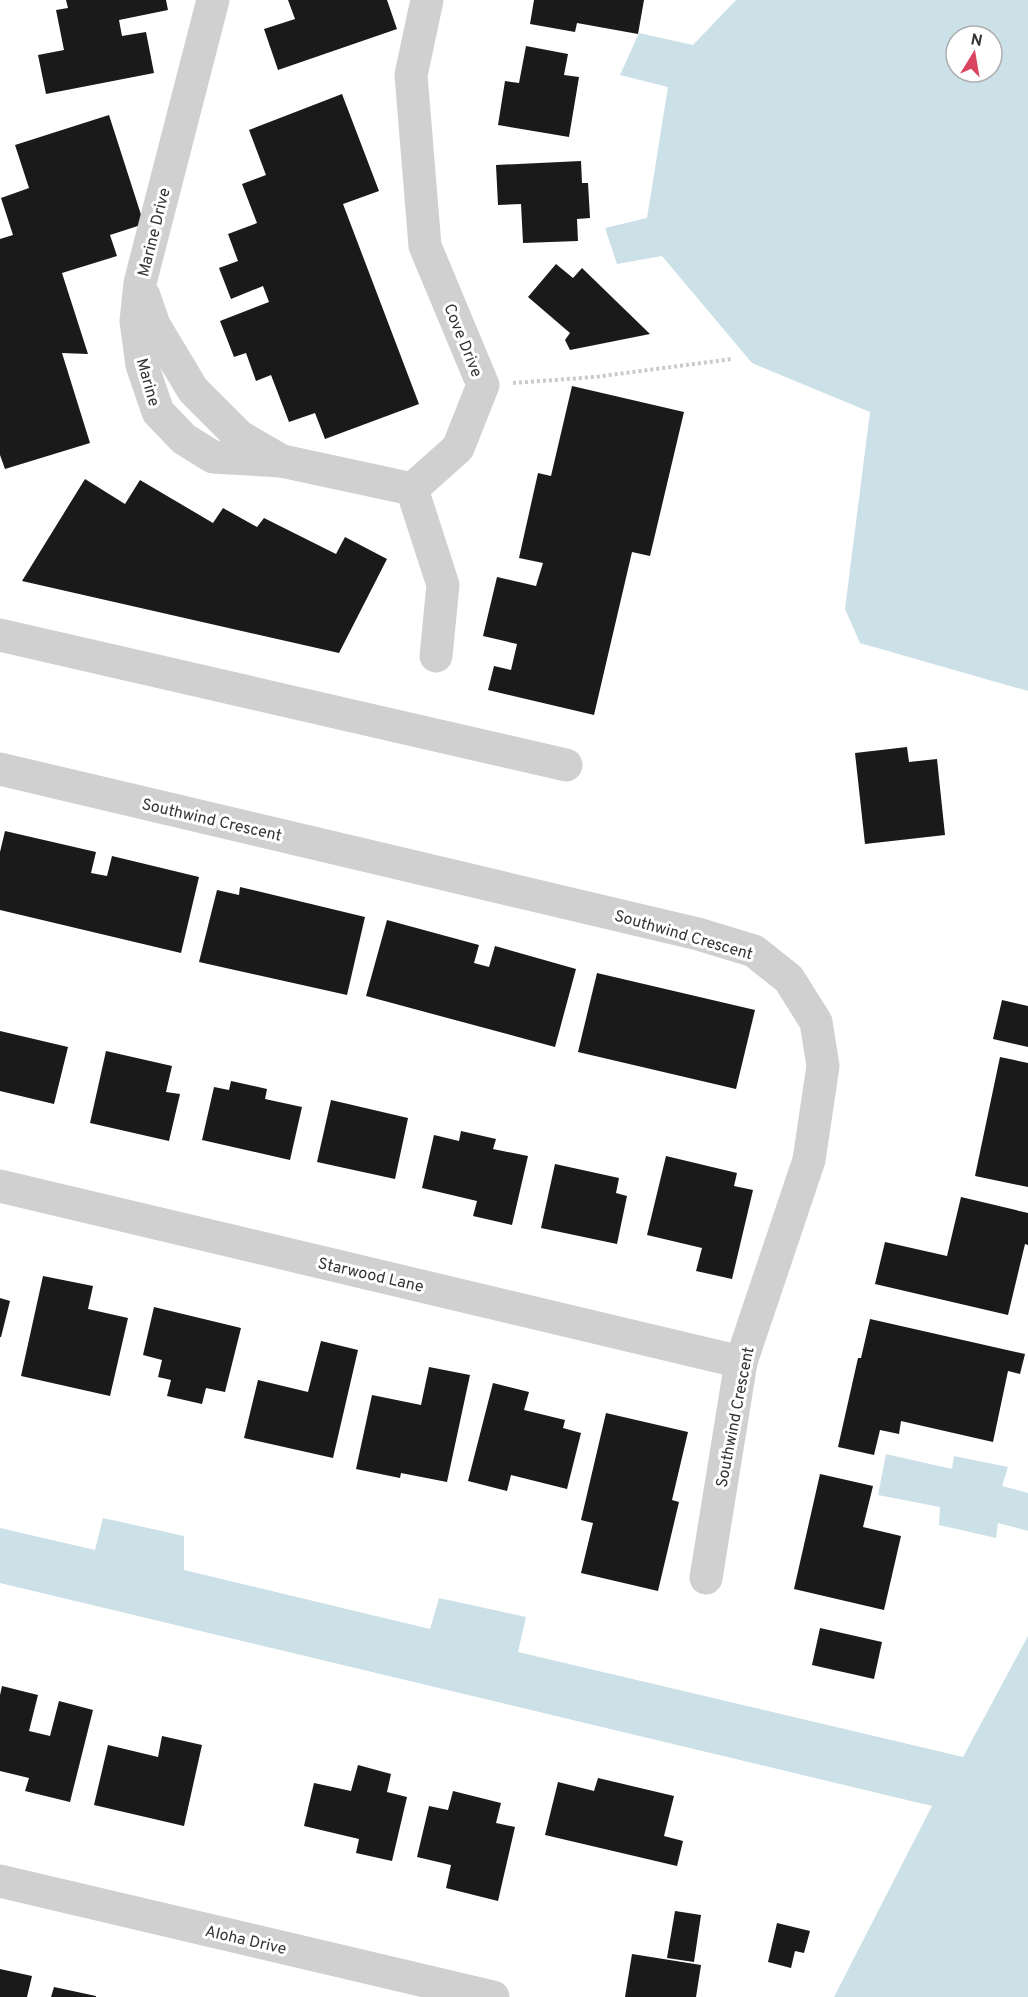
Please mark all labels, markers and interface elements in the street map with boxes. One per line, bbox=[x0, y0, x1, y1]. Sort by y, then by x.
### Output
north arrow bbox=[944, 24, 1004, 84]
text: N bbox=[969, 30, 984, 52]
street label: Marine Drive bbox=[134, 186, 176, 279]
street label: Cove Drive bbox=[438, 301, 486, 381]
street label: Marine bbox=[131, 356, 163, 409]
street label: Southwind Crescent bbox=[140, 795, 283, 847]
street label: Southwind Crescent bbox=[612, 907, 755, 965]
street label: Starwood Lane bbox=[316, 1254, 425, 1298]
street label: Southwind Crescent bbox=[713, 1345, 759, 1489]
street label: Aloha Drive bbox=[203, 1922, 288, 1960]

